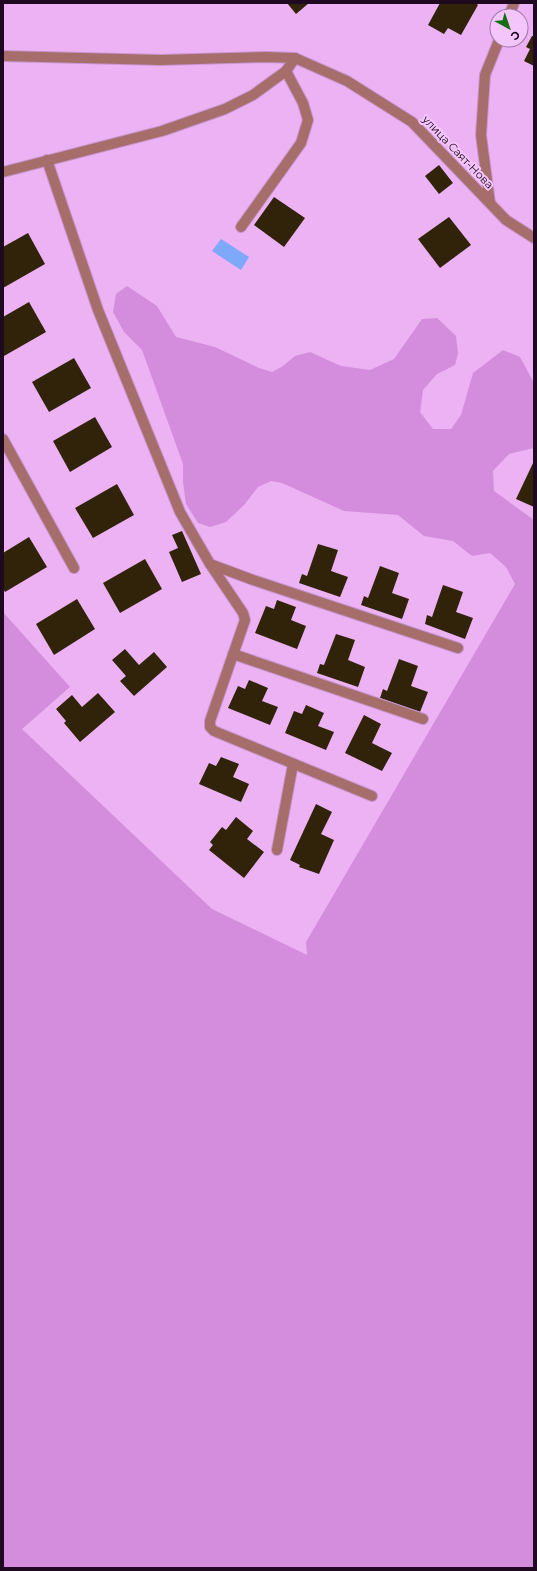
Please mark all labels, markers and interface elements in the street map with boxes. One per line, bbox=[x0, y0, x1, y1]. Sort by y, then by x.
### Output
north arrow bbox=[489, 8, 529, 48]
text: С bbox=[508, 28, 523, 44]
street label: улица Саят-Нова bbox=[419, 112, 497, 192]

